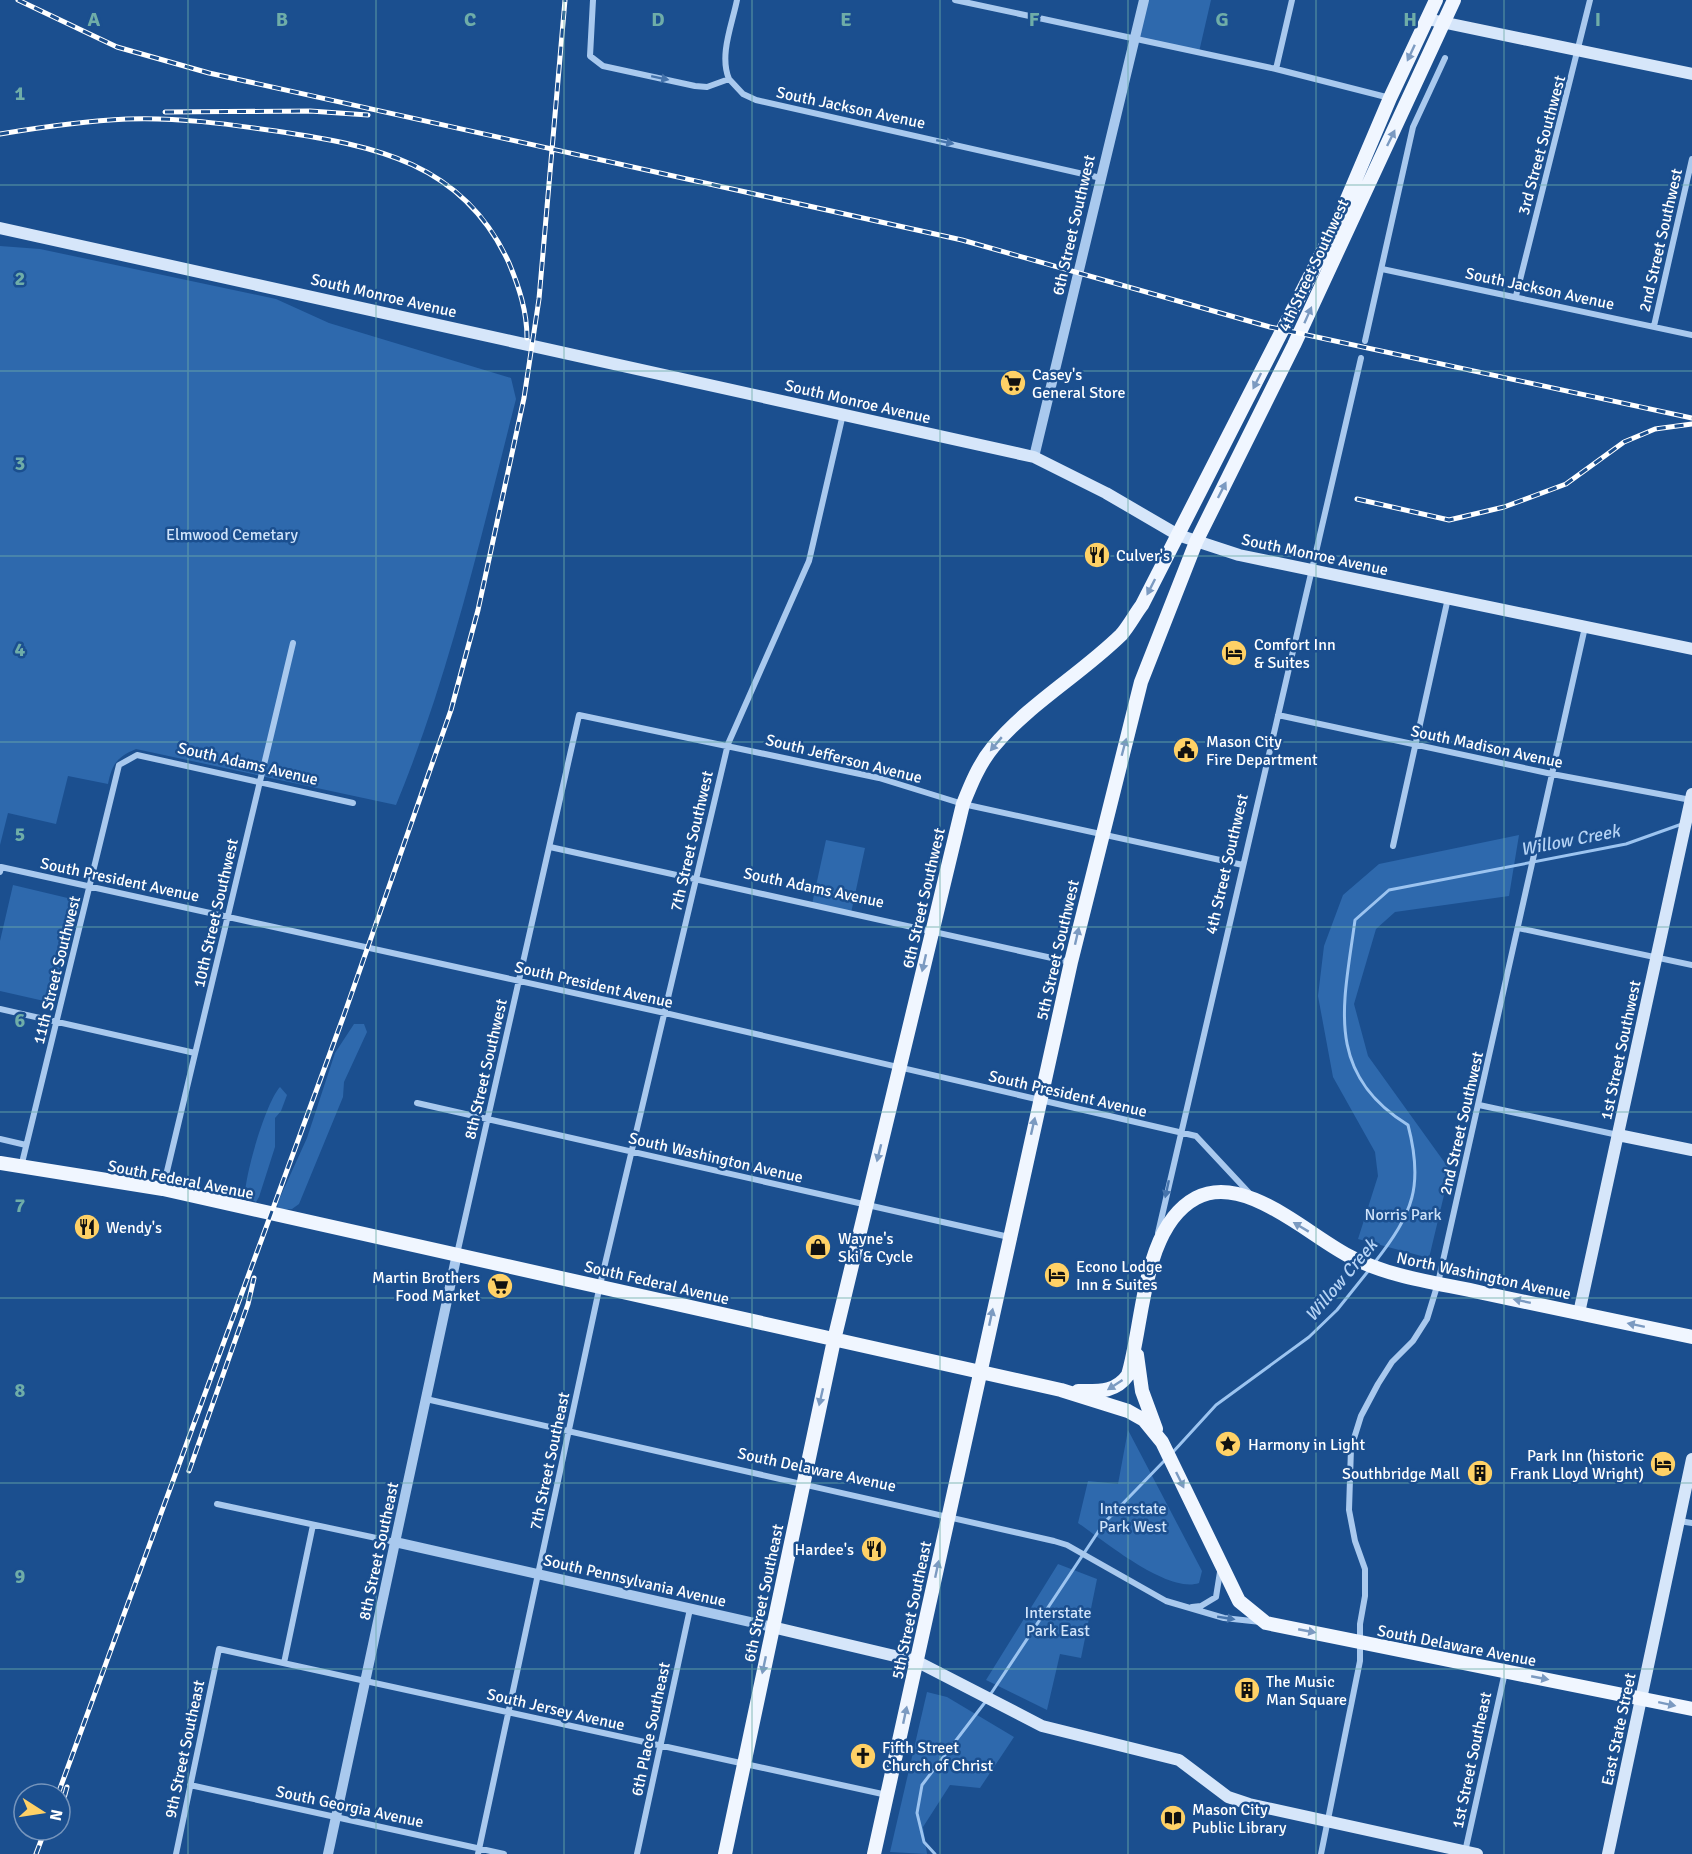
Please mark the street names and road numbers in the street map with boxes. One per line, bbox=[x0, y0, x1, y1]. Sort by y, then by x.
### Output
street label: 3rd Street Southwest bbox=[1514, 73, 1570, 217]
street label: South Jackson Avenue bbox=[774, 82, 927, 134]
street label: 6th Street Southwest bbox=[1048, 153, 1100, 297]
street label: 2nd Street Southwest bbox=[1635, 166, 1687, 314]
street label: 4th Street Southwest bbox=[1274, 196, 1353, 335]
street label: South Jackson Avenue bbox=[1463, 263, 1616, 315]
street label: South Monroe Avenue bbox=[309, 269, 459, 323]
street label: South Monroe Avenue bbox=[783, 375, 933, 429]
street label: South Monroe Avenue bbox=[1240, 530, 1390, 580]
street label: South Madison Avenue bbox=[1409, 721, 1565, 773]
street label: South Jefferson Avenue bbox=[763, 730, 924, 788]
street label: South Adams Avenue bbox=[176, 738, 320, 790]
street label: 7th Street Southwest bbox=[666, 769, 718, 913]
street label: 4th Street Southwest bbox=[1201, 792, 1253, 936]
street label: 6th Street Southwest bbox=[898, 826, 950, 970]
street label: 10th Street Southwest bbox=[189, 836, 243, 990]
street label: South President Avenue bbox=[38, 853, 201, 907]
street label: South Adams Avenue bbox=[742, 863, 886, 913]
street label: 5th Street Southwest bbox=[1032, 878, 1084, 1022]
street label: 11th Street Southwest bbox=[29, 894, 85, 1047]
street label: South President Avenue bbox=[513, 957, 675, 1013]
street label: 1st Street Southwest bbox=[1596, 978, 1646, 1122]
street label: 8th Street Southwest bbox=[460, 997, 512, 1141]
street label: 2nd Street Southwest bbox=[1436, 1049, 1488, 1197]
street label: South President Avenue bbox=[987, 1066, 1149, 1122]
street label: South Washington Avenue bbox=[627, 1128, 805, 1188]
street label: South Federal Avenue bbox=[106, 1156, 256, 1204]
street label: North Washington Avenue bbox=[1395, 1248, 1573, 1304]
street label: South Federal Avenue bbox=[582, 1257, 731, 1309]
street label: 7th Street Southeast bbox=[526, 1390, 574, 1532]
street label: South Delaware Avenue bbox=[736, 1443, 898, 1497]
street label: 8th Street Southeast bbox=[355, 1480, 403, 1622]
street label: 6th Street Southeast bbox=[740, 1522, 788, 1664]
street label: 5th Street Southeast bbox=[888, 1539, 936, 1681]
street label: South Pennsylvania Avenue bbox=[541, 1550, 728, 1612]
street label: South Delaware Avenue bbox=[1376, 1621, 1538, 1671]
street label: 6th Place Southeast bbox=[627, 1660, 675, 1798]
street label: East State Street bbox=[1597, 1671, 1641, 1787]
street label: 9th Street Southeast bbox=[161, 1678, 209, 1820]
street label: South Jersey Avenue bbox=[485, 1684, 627, 1736]
street label: 1st Street Southeast bbox=[1448, 1690, 1496, 1830]
street label: South Georgia Avenue bbox=[274, 1782, 426, 1832]

